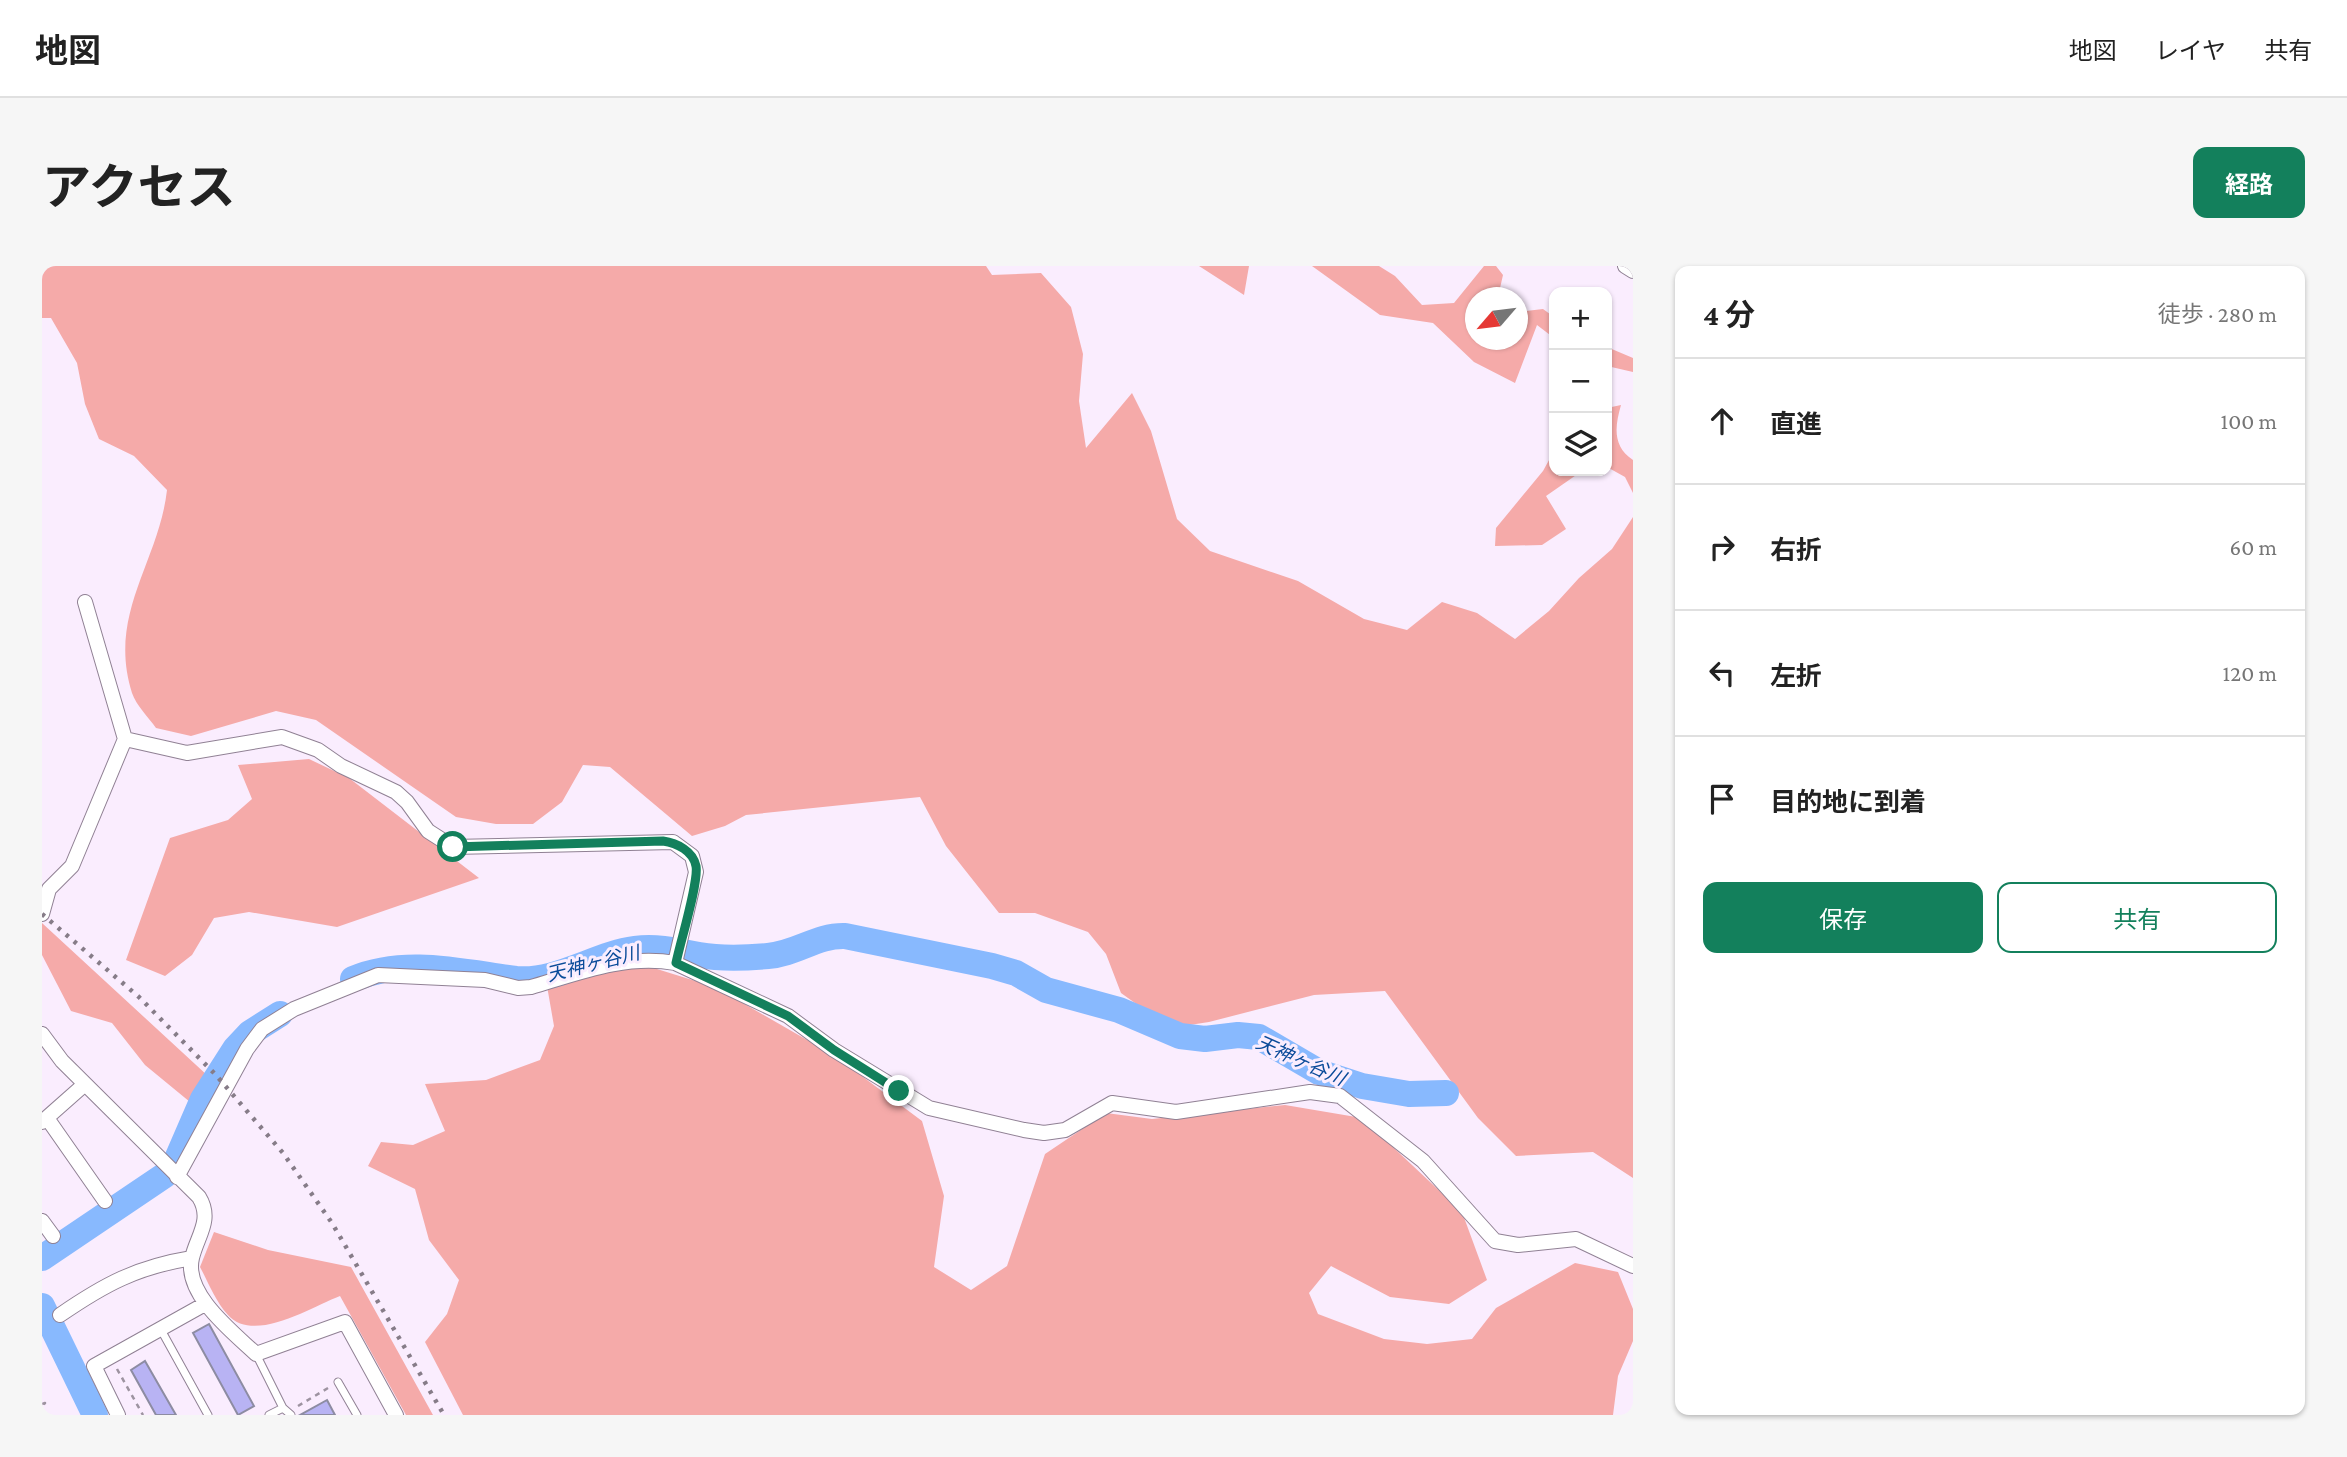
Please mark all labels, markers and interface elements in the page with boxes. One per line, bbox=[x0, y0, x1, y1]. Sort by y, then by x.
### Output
text: 地図 bbox=[35, 32, 101, 69]
text: 地図 bbox=[2069, 37, 2117, 64]
text: レイヤ bbox=[2155, 37, 2226, 64]
text: 共有 bbox=[2264, 37, 2312, 64]
button: 経路 bbox=[2193, 147, 2305, 218]
text: アクセス bbox=[42, 160, 236, 215]
north arrow bbox=[1465, 287, 1528, 350]
map controls bbox=[1549, 287, 1612, 476]
button: + bbox=[1549, 287, 1612, 350]
text: 4 分 bbox=[1703, 298, 1755, 331]
text: 徒歩 · 280 m bbox=[2158, 301, 2277, 327]
button: − bbox=[1549, 350, 1612, 413]
icon: ahead bbox=[1703, 402, 1741, 440]
text: 100 m bbox=[2221, 408, 2277, 434]
text: 直進 bbox=[1770, 410, 1822, 439]
button: layers bbox=[1549, 413, 1612, 476]
icon: right bbox=[1703, 528, 1741, 566]
text: 60 m bbox=[2230, 534, 2277, 560]
text: 右折 bbox=[1770, 536, 1822, 565]
icon: left bbox=[1703, 654, 1741, 692]
text: 120 m bbox=[2223, 660, 2277, 686]
text: 左折 bbox=[1770, 662, 1822, 691]
icon: arrive bbox=[1703, 780, 1741, 818]
text: 目的地に到着 bbox=[1770, 788, 1926, 817]
route start bbox=[437, 831, 468, 862]
button: 保存 bbox=[1703, 882, 1983, 953]
button: 共有 bbox=[1997, 882, 2277, 953]
water label: 天神ヶ谷川 bbox=[544, 941, 644, 985]
water label: 天神ヶ谷川 bbox=[1253, 1032, 1350, 1090]
route end bbox=[883, 1075, 914, 1106]

